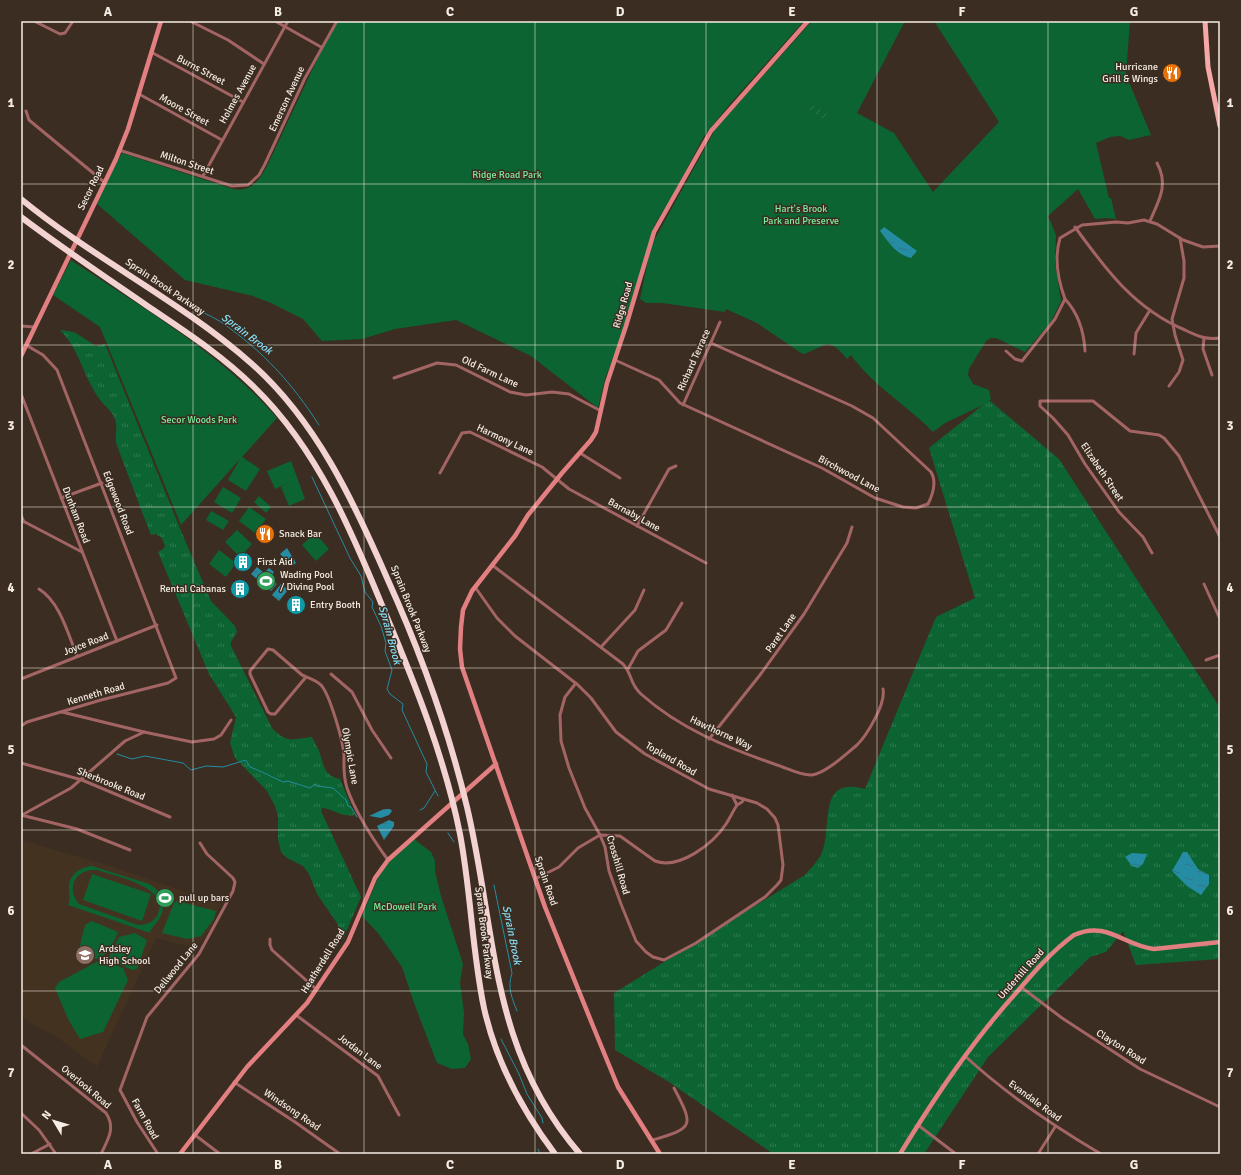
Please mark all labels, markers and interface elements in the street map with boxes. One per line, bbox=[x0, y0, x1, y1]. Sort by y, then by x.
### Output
text: A bbox=[104, 4, 113, 20]
text: B bbox=[274, 4, 282, 20]
text: C bbox=[446, 4, 454, 20]
text: D bbox=[616, 4, 625, 20]
text: E bbox=[788, 4, 796, 20]
text: F bbox=[959, 4, 966, 20]
text: G bbox=[1130, 4, 1138, 20]
street label: Burns Street bbox=[175, 52, 228, 88]
place label: Hurricane Grill & Wings bbox=[1102, 61, 1159, 85]
street label: Holmes Avenue bbox=[217, 62, 259, 126]
restaurant icon: Hurricane Grill & Wings bbox=[1161, 62, 1183, 84]
street label: Emerson Avenue bbox=[267, 64, 307, 134]
street label: Moore Street bbox=[157, 91, 211, 129]
text: 1 bbox=[7, 95, 15, 111]
text: 1 bbox=[1226, 95, 1234, 111]
street label: Milton Street bbox=[159, 149, 216, 177]
street label: Secor Road bbox=[75, 164, 107, 212]
park label: Ridge Road Park bbox=[472, 169, 542, 181]
park label: Hart's Brook Park and Preserve bbox=[763, 203, 839, 227]
street label: Sprain Brook Parkway bbox=[123, 256, 207, 318]
text: 2 bbox=[7, 257, 15, 273]
text: 2 bbox=[1226, 257, 1234, 273]
street label: Ridge Road bbox=[611, 280, 635, 330]
water label: Sprain Brook bbox=[219, 311, 276, 358]
street label: Richard Terrace bbox=[675, 327, 713, 393]
street label: Old Farm Lane bbox=[460, 354, 520, 390]
park label: Secor Woods Park bbox=[161, 414, 237, 426]
text: 3 bbox=[7, 418, 15, 434]
text: 3 bbox=[1226, 418, 1234, 434]
street label: Harmony Lane bbox=[475, 422, 535, 458]
street label: Elizabeth Street bbox=[1078, 440, 1126, 504]
street label: Birchwood Lane bbox=[816, 453, 882, 495]
street label: Edgewood Road bbox=[100, 469, 136, 537]
street label: Dunham Road bbox=[60, 485, 92, 545]
street label: Barnaby Lane bbox=[606, 496, 662, 534]
restaurant icon: Snack Bar bbox=[254, 523, 276, 545]
place label: Snack Bar bbox=[279, 528, 322, 540]
building icon: First Aid bbox=[232, 551, 254, 573]
place label: First Aid bbox=[257, 556, 293, 568]
street label: Sprain Brook Parkway bbox=[388, 564, 434, 654]
place label: Wading Pool / Diving Pool bbox=[280, 569, 334, 593]
sports icon: Wading Pool / Diving Pool bbox=[255, 570, 277, 592]
building icon: Rental Cabanas bbox=[229, 578, 251, 600]
text: 4 bbox=[7, 580, 15, 596]
text: 4 bbox=[1226, 580, 1234, 596]
place label: Rental Cabanas bbox=[160, 583, 227, 595]
building icon: Entry Booth bbox=[285, 594, 307, 616]
place label: Entry Booth bbox=[310, 599, 361, 611]
water label: Sprain Brook bbox=[376, 604, 404, 666]
street label: Paret Lane bbox=[763, 611, 799, 655]
street label: Joyce Road bbox=[62, 630, 110, 658]
street label: Kenneth Road bbox=[66, 680, 126, 708]
street label: Hawthorne Way bbox=[688, 713, 754, 753]
street label: Olympic Lane bbox=[339, 727, 361, 785]
street label: Topland Road bbox=[643, 740, 699, 778]
text: 5 bbox=[7, 742, 15, 758]
text: 5 bbox=[1226, 742, 1234, 758]
street label: Sherbrooke Road bbox=[75, 765, 147, 803]
street label: Crosshill Road bbox=[604, 834, 632, 896]
street label: Sprain Road bbox=[532, 855, 560, 907]
street label: Sprain Brook Parkway bbox=[472, 886, 496, 980]
sports icon: pull up bars bbox=[154, 887, 176, 909]
place label: pull up bars bbox=[179, 892, 230, 904]
park label: McDowell Park bbox=[373, 901, 437, 913]
text: 6 bbox=[7, 903, 15, 919]
text: 6 bbox=[1226, 903, 1234, 919]
water label: Sprain Brook bbox=[500, 904, 524, 967]
street label: Heatherdell Road bbox=[298, 926, 348, 996]
street label: Dellwood Lane bbox=[152, 940, 200, 996]
place label: Ardsley High School bbox=[99, 943, 150, 967]
school or university icon: Ardsley High School bbox=[74, 944, 96, 966]
street label: Underhill Road bbox=[995, 946, 1047, 1002]
street label: Clayton Road bbox=[1094, 1027, 1148, 1067]
street label: Jordan Lane bbox=[336, 1032, 384, 1072]
street label: Overlook Road bbox=[59, 1063, 113, 1111]
text: 7 bbox=[7, 1065, 15, 1081]
text: 7 bbox=[1226, 1065, 1234, 1081]
street label: Evandale Road bbox=[1006, 1078, 1064, 1124]
street label: Windsong Road bbox=[261, 1087, 323, 1133]
street label: Farm Road bbox=[129, 1096, 161, 1142]
north arrow bbox=[34, 1101, 74, 1141]
text: N bbox=[39, 1108, 54, 1122]
text: A bbox=[104, 1157, 113, 1173]
text: B bbox=[274, 1157, 282, 1173]
text: C bbox=[446, 1157, 454, 1173]
text: D bbox=[616, 1157, 625, 1173]
text: E bbox=[788, 1157, 796, 1173]
text: F bbox=[959, 1157, 966, 1173]
text: G bbox=[1130, 1157, 1138, 1173]

